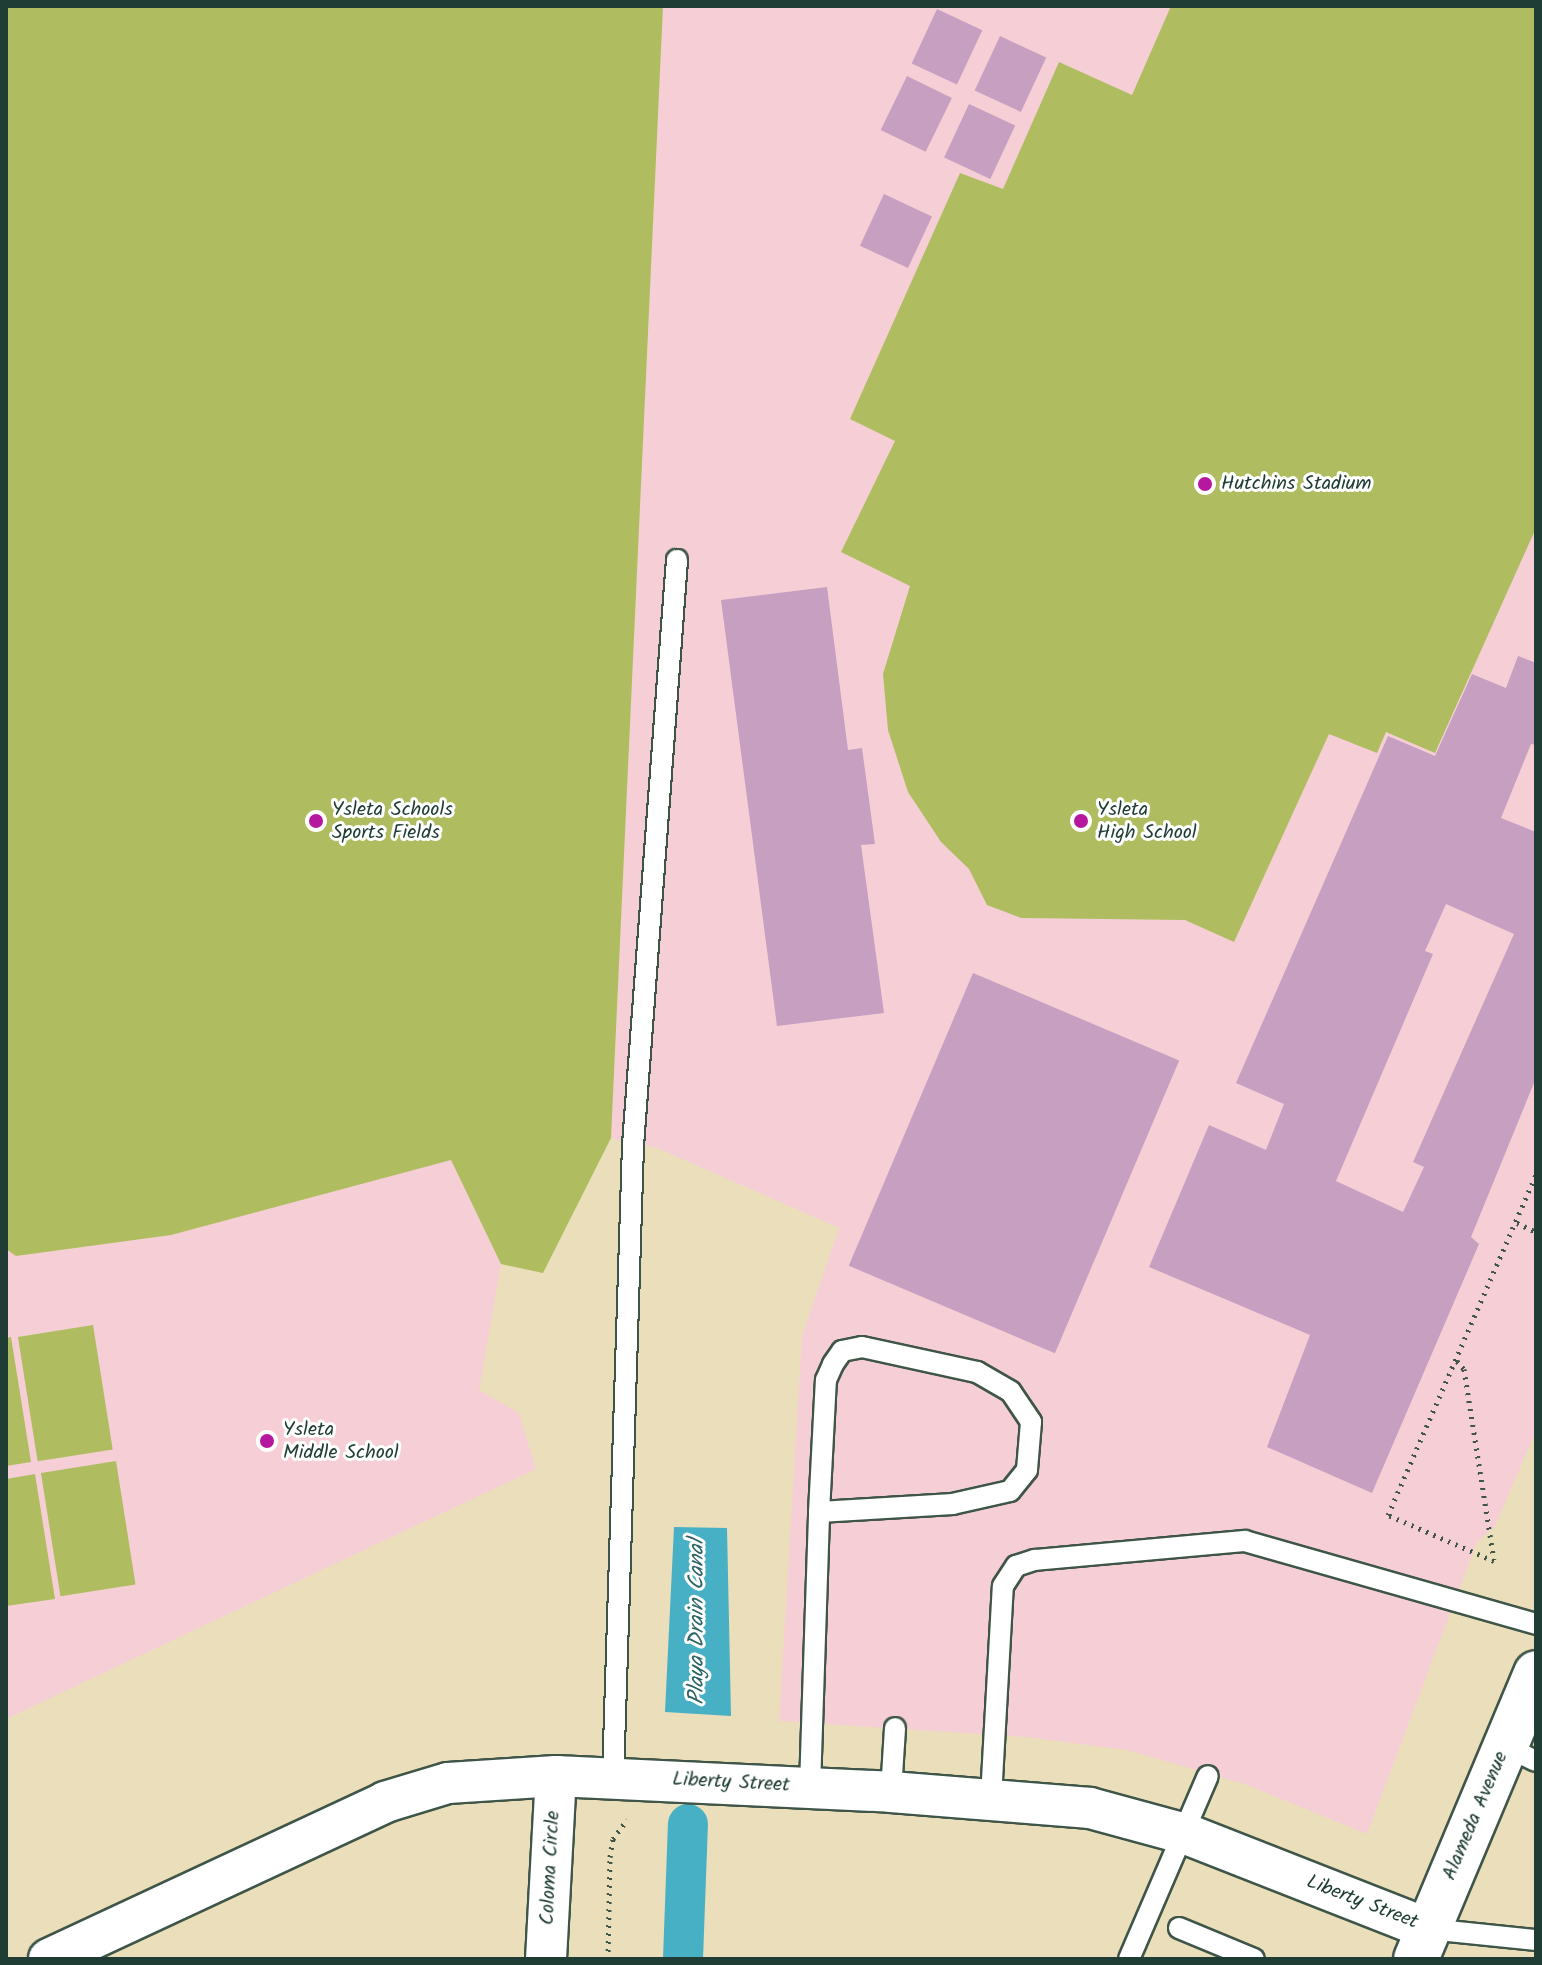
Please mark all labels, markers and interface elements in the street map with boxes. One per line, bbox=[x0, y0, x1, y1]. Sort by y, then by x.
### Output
place label: Hutchins Stadium bbox=[1221, 472, 1371, 496]
marker: Hutchins Stadium bbox=[1196, 475, 1214, 493]
place label: Ysleta Schools Sports Fields bbox=[332, 798, 453, 845]
place label: Ysleta High School bbox=[1097, 798, 1197, 845]
marker: Ysleta Schools Sports Fields bbox=[307, 812, 325, 830]
marker: Ysleta High School bbox=[1072, 812, 1090, 830]
place label: Ysleta Middle School bbox=[283, 1418, 399, 1465]
marker: Ysleta Middle School bbox=[258, 1432, 276, 1450]
water label: Playa Drain Canal bbox=[685, 1539, 711, 1705]
street label: Alameda Avenue bbox=[1438, 1748, 1514, 1884]
street label: Liberty Street bbox=[672, 1768, 790, 1798]
street label: Coloma Circle bbox=[536, 1810, 566, 1926]
street label: Liberty Street bbox=[1303, 1871, 1421, 1935]

